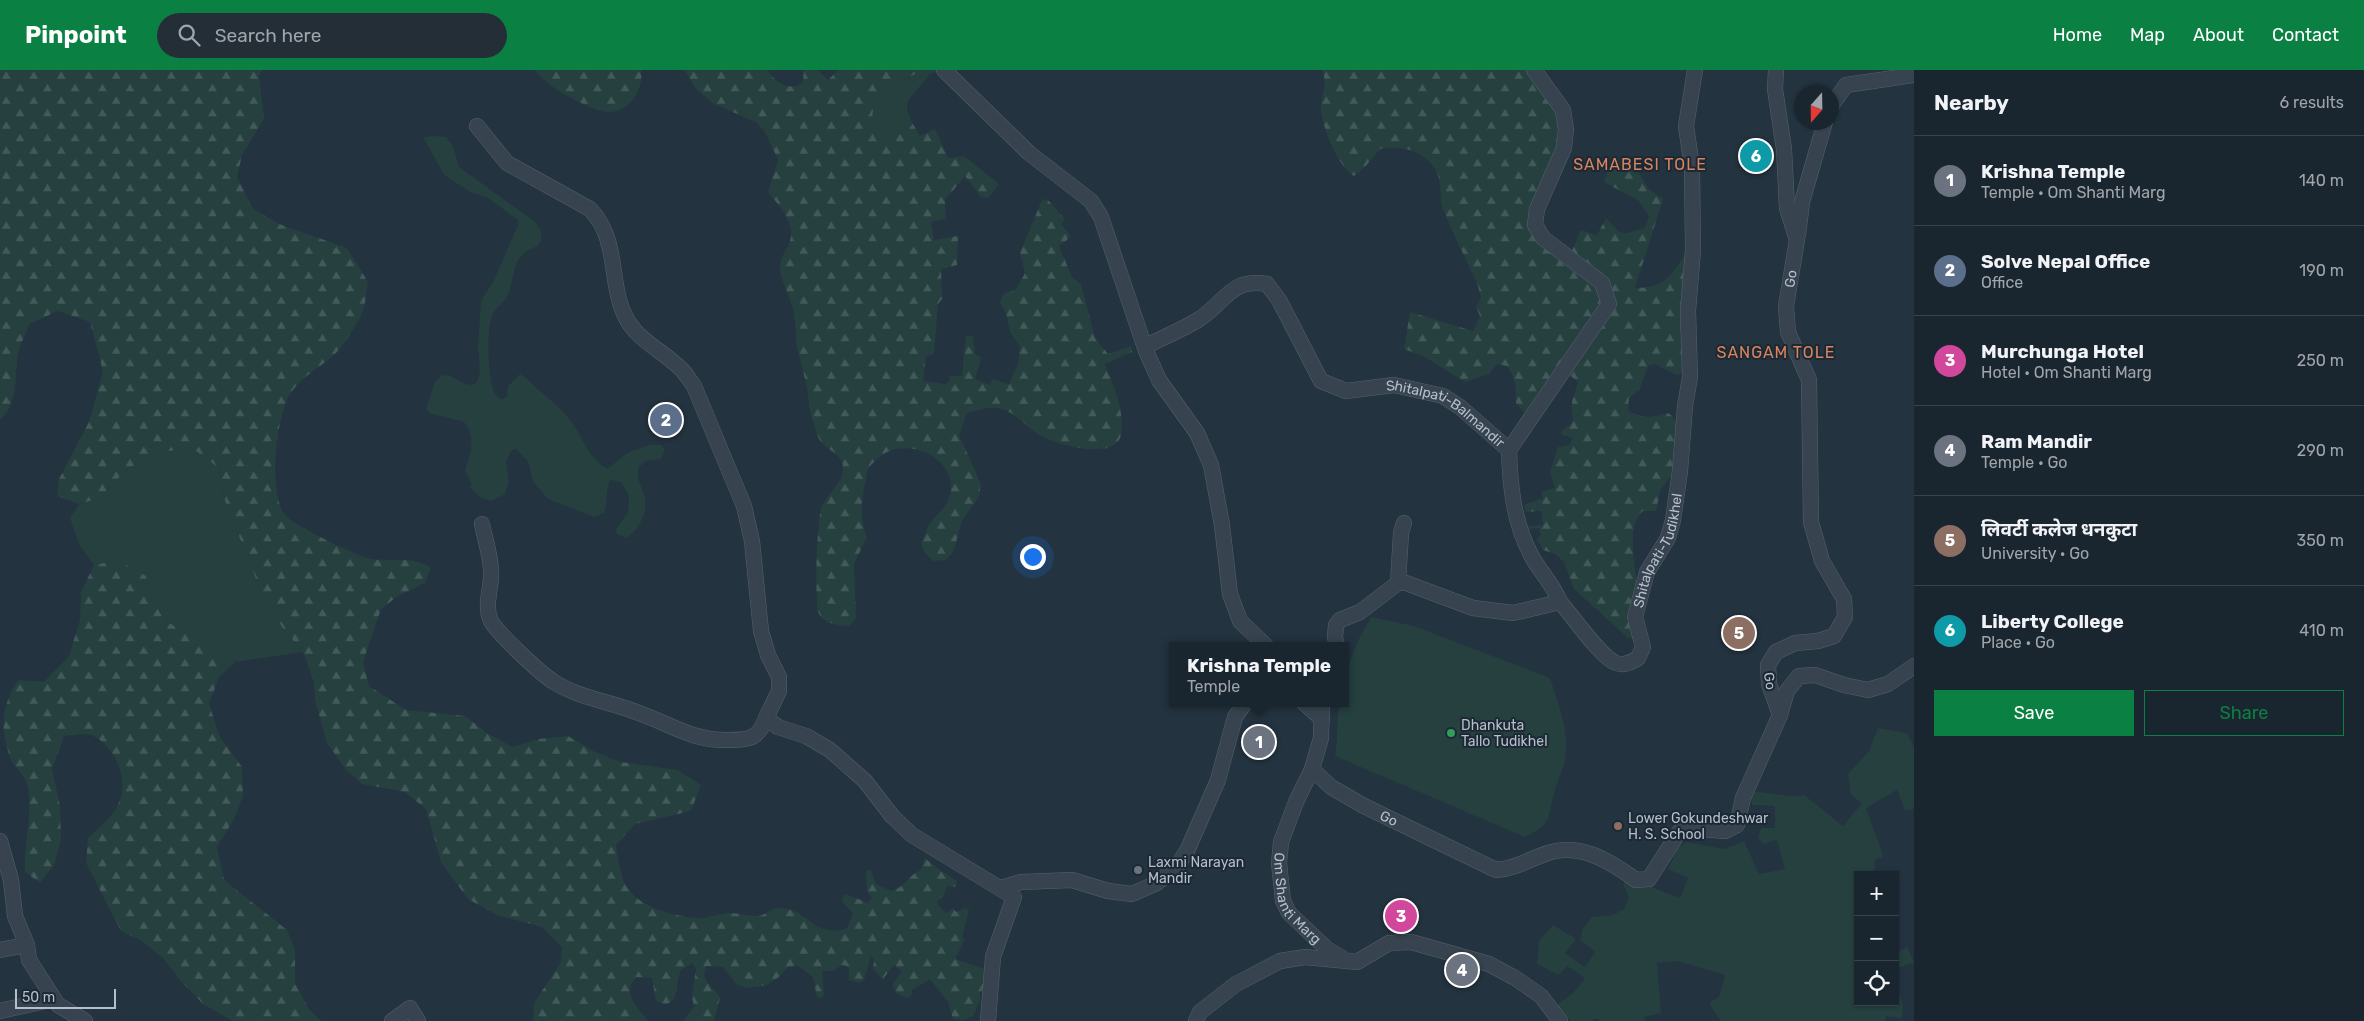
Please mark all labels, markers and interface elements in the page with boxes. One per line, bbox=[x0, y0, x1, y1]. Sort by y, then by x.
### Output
search box bbox=[157, 13, 507, 58]
text: Pinpoint bbox=[25, 21, 127, 49]
icon: search bbox=[175, 21, 203, 49]
text: Search here bbox=[215, 24, 321, 47]
text: Home bbox=[2053, 24, 2102, 46]
text: Map bbox=[2130, 24, 2165, 46]
text: About bbox=[2193, 24, 2244, 46]
text: Contact bbox=[2272, 24, 2339, 46]
north arrow bbox=[1794, 85, 1839, 130]
text: Nearby bbox=[1934, 90, 2009, 115]
text: 6 results bbox=[2279, 93, 2344, 112]
pin: 6 bbox=[1740, 137, 1772, 175]
district label: SAMABESI TOLE bbox=[1573, 155, 1707, 174]
text: Krishna Temple bbox=[1981, 160, 2125, 183]
text: 1 bbox=[1946, 171, 1954, 190]
text: 140 m bbox=[2299, 171, 2344, 190]
text: Temple · Om Shanti Marg bbox=[1981, 183, 2166, 202]
text: Solve Nepal Office bbox=[1981, 250, 2150, 273]
text: 2 bbox=[1945, 261, 1955, 280]
text: 190 m bbox=[2299, 261, 2344, 280]
street label: Go bbox=[1781, 269, 1801, 289]
text: Office bbox=[1981, 273, 2023, 292]
text: Murchunga Hotel bbox=[1981, 340, 2144, 363]
district label: SANGAM TOLE bbox=[1717, 343, 1835, 362]
text: 3 bbox=[1945, 351, 1955, 370]
text: 250 m bbox=[2297, 351, 2344, 370]
text: Hotel · Om Shanti Marg bbox=[1981, 363, 2152, 382]
street label: Shitalpati-Balmandir bbox=[1385, 377, 1508, 452]
pin: 2 bbox=[650, 401, 682, 439]
text: Ram Mandir bbox=[1981, 430, 2092, 453]
text: 4 bbox=[1945, 441, 1955, 460]
text: 290 m bbox=[2297, 441, 2344, 460]
text: Temple · Go bbox=[1981, 453, 2068, 472]
street label: Shitalpati-Tudikhel bbox=[1630, 492, 1686, 610]
text: लिवर्टी कलेज धनकुटा bbox=[1981, 518, 2137, 541]
text: 5 bbox=[1945, 531, 1955, 550]
text: 350 m bbox=[2297, 531, 2344, 550]
your location bbox=[1020, 544, 1046, 570]
text: University · Go bbox=[1981, 544, 2089, 563]
text: Liberty College bbox=[1981, 610, 2124, 633]
pin: 5 bbox=[1723, 614, 1755, 652]
text: 6 bbox=[1945, 621, 1955, 640]
text: 410 m bbox=[2299, 621, 2344, 640]
text: Place · Go bbox=[1981, 633, 2055, 652]
popup bbox=[1169, 642, 1349, 707]
text: Krishna Temple bbox=[1187, 654, 1331, 677]
street label: Go bbox=[1760, 671, 1779, 691]
text: Temple bbox=[1187, 677, 1240, 696]
button: Save bbox=[1934, 690, 2134, 736]
button: Share bbox=[2144, 690, 2344, 736]
place label: Dhankuta Tallo Tudikhel bbox=[1461, 717, 1548, 750]
pin: 1 bbox=[1243, 723, 1275, 761]
marker: Dhankuta Tallo Tudikhel bbox=[1445, 727, 1457, 739]
street label: Go bbox=[1377, 807, 1400, 830]
place label: Lower Gokundeshwar H. S. School bbox=[1628, 810, 1769, 843]
marker: Lower Gokundeshwar H. S. School bbox=[1612, 820, 1624, 832]
street label: Om Shanti Marg bbox=[1270, 852, 1325, 948]
place label: Laxmi Narayan Mandir bbox=[1148, 854, 1244, 887]
marker: Laxmi Narayan Mandir bbox=[1132, 864, 1144, 876]
map controls bbox=[1854, 871, 1899, 1006]
button: + bbox=[1854, 871, 1899, 916]
pin: 3 bbox=[1385, 897, 1417, 935]
button: − bbox=[1854, 916, 1899, 961]
pin: 4 bbox=[1446, 951, 1478, 989]
button: locate bbox=[1854, 961, 1899, 1006]
scale bar bbox=[15, 986, 116, 1009]
text: 50 m bbox=[22, 989, 55, 1006]

